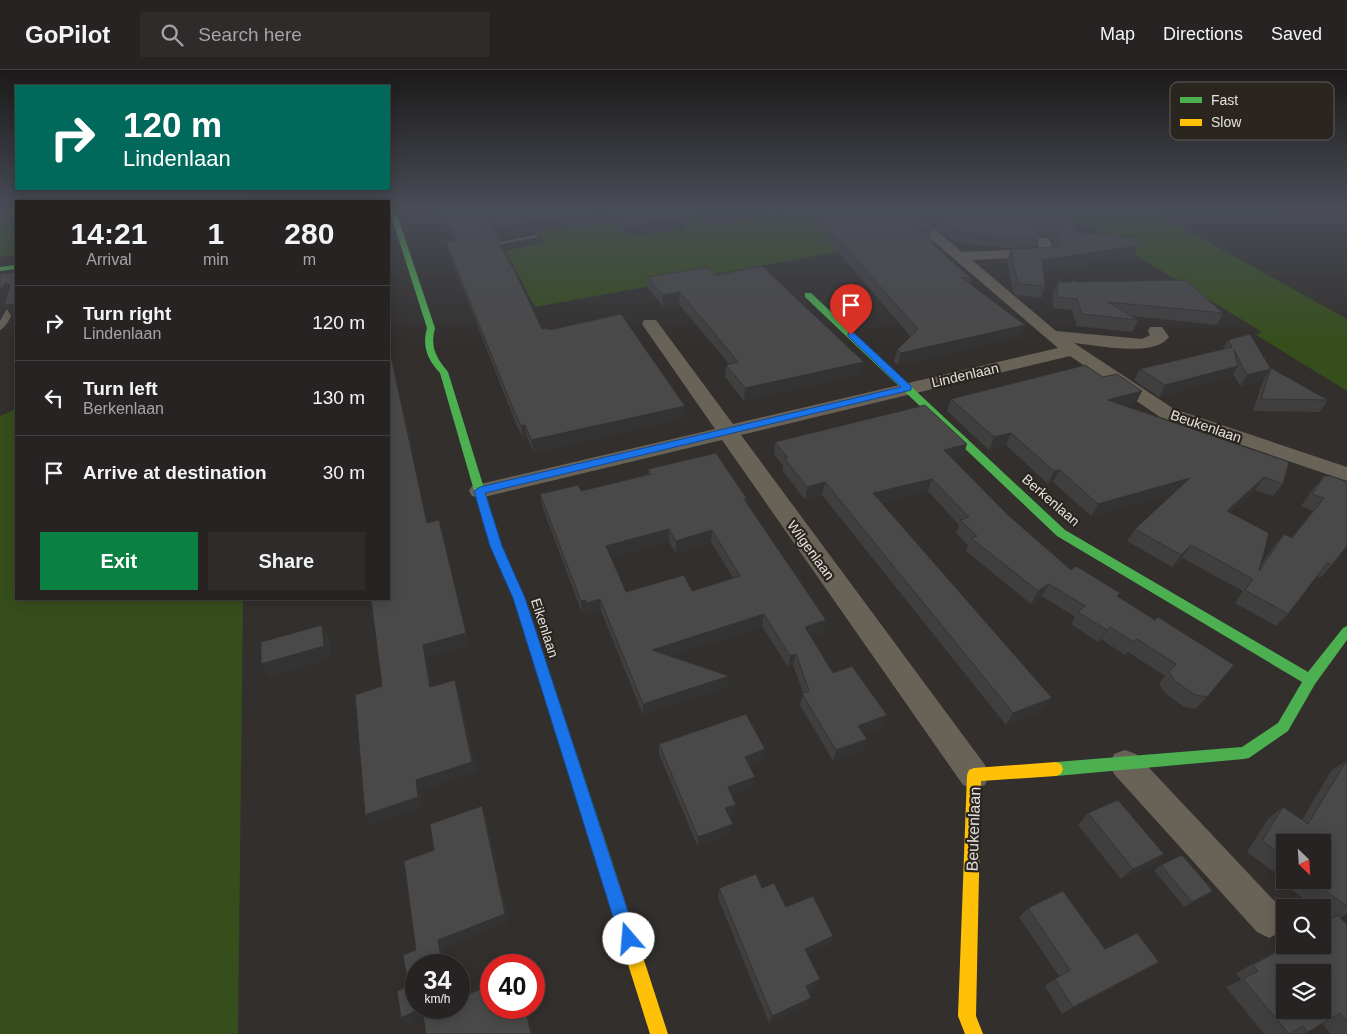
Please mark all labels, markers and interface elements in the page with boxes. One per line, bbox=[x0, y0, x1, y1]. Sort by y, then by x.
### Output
search box bbox=[140, 12, 490, 57]
text: GoPilot bbox=[25, 21, 110, 48]
icon: search bbox=[158, 21, 186, 49]
text: Search here bbox=[198, 24, 302, 45]
text: Map bbox=[1100, 24, 1135, 44]
text: Directions bbox=[1163, 24, 1243, 44]
text: Saved bbox=[1271, 24, 1322, 44]
legend bbox=[1170, 82, 1334, 140]
text: Fast bbox=[1211, 92, 1238, 108]
icon: right bbox=[40, 105, 105, 170]
text: 120 m bbox=[123, 105, 222, 144]
text: Slow bbox=[1211, 114, 1242, 130]
text: Lindenlaan bbox=[123, 146, 231, 171]
text: 14:21 bbox=[71, 217, 147, 250]
text: 1 bbox=[207, 217, 224, 250]
text: 280 bbox=[284, 217, 334, 250]
text: Arrival bbox=[86, 251, 132, 268]
text: min bbox=[203, 251, 229, 268]
text: m bbox=[303, 251, 316, 268]
pin bbox=[830, 284, 872, 335]
icon: arrive bbox=[837, 291, 865, 319]
text: Turn right bbox=[83, 303, 171, 324]
icon: right bbox=[40, 309, 68, 337]
text: 120 m bbox=[312, 312, 365, 333]
text: Lindenlaan bbox=[83, 325, 161, 342]
street label: Lindenlaan bbox=[930, 359, 1000, 391]
text: Turn left bbox=[83, 378, 158, 399]
icon: left bbox=[40, 384, 68, 412]
text: 130 m bbox=[312, 387, 365, 408]
text: Berkenlaan bbox=[83, 400, 164, 417]
street label: Beukenlaan bbox=[1168, 406, 1244, 446]
icon: arrive bbox=[40, 459, 68, 487]
text: Arrive at destination bbox=[83, 462, 267, 483]
text: 30 m bbox=[323, 462, 365, 483]
street label: Berkenlaan bbox=[1019, 471, 1083, 529]
street label: Wilgenlaan bbox=[784, 517, 838, 583]
button: Exit bbox=[40, 532, 198, 590]
button: Share bbox=[208, 532, 365, 590]
street label: Eikenlaan bbox=[528, 596, 562, 660]
street label: Beukenlaan bbox=[964, 786, 983, 872]
north arrow bbox=[1276, 834, 1331, 889]
map controls bbox=[1276, 834, 1331, 1019]
button: search bbox=[1276, 899, 1331, 954]
position arrow bbox=[602, 912, 654, 964]
speed limit sign: 40 bbox=[480, 954, 545, 1019]
button: layers bbox=[1276, 964, 1331, 1019]
text: 34 bbox=[424, 966, 451, 994]
text: km/h bbox=[424, 992, 451, 1006]

